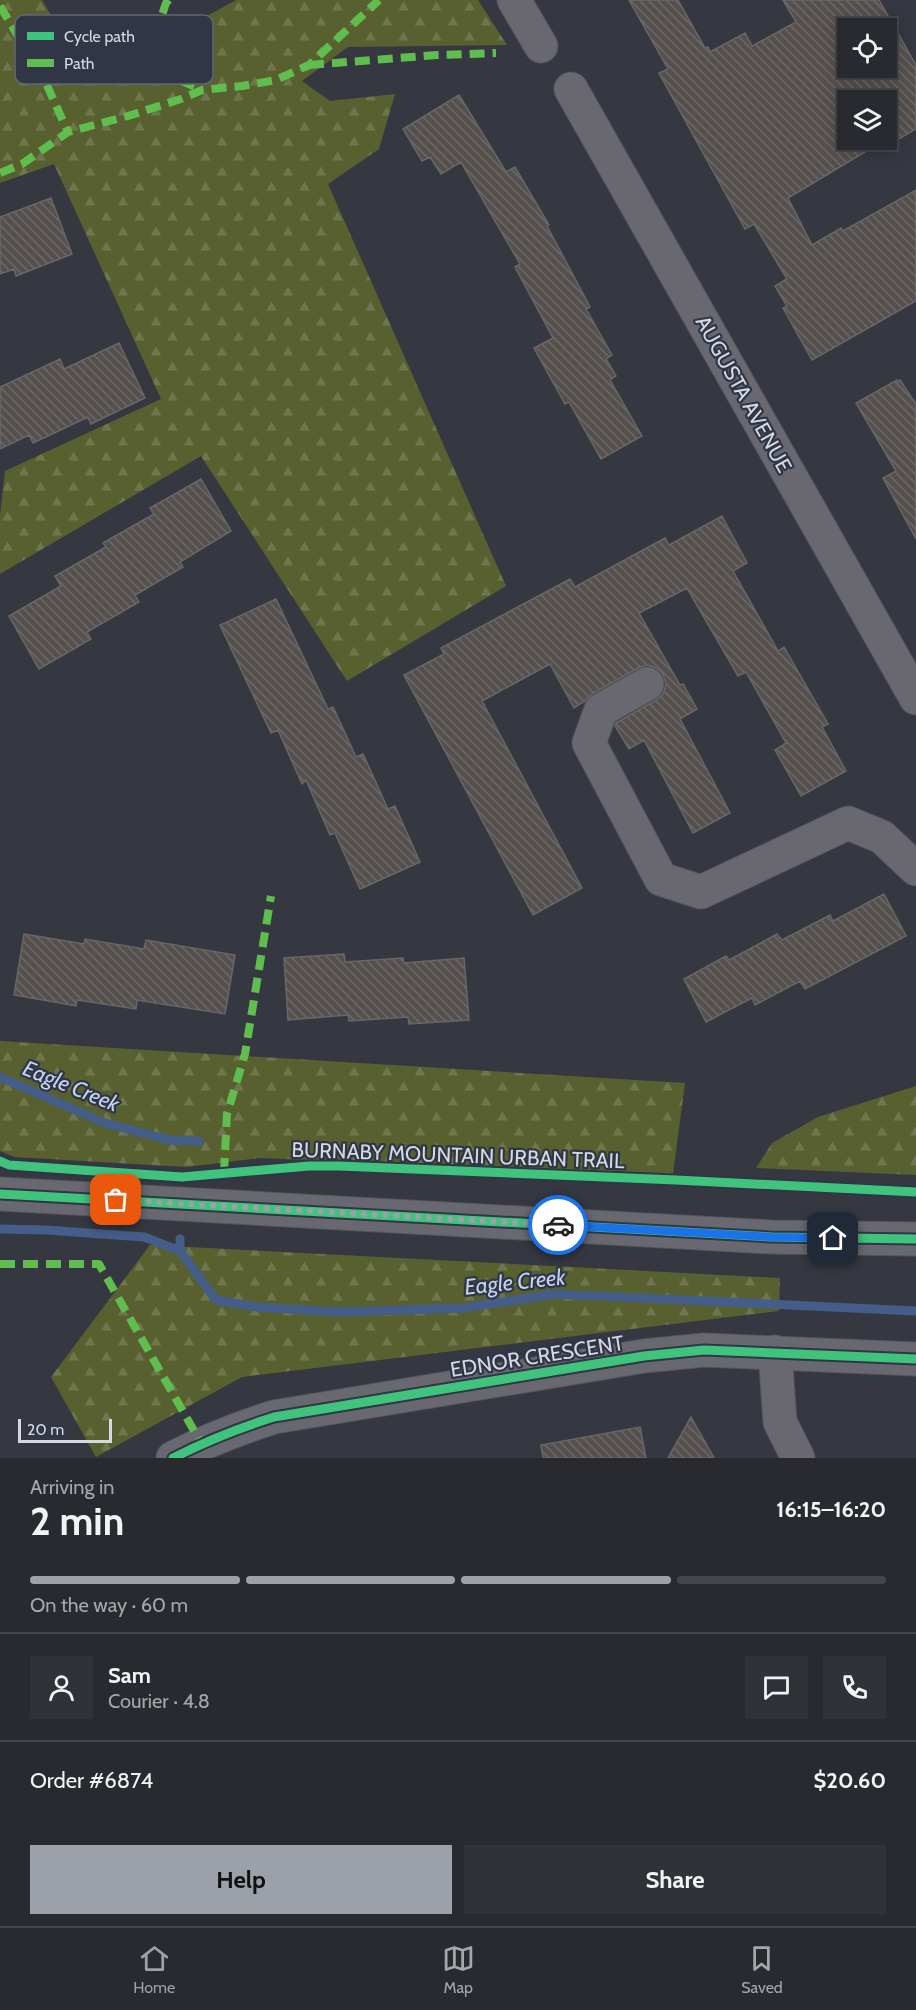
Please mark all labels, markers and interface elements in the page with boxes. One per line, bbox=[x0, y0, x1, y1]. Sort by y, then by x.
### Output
legend bbox=[15, 15, 213, 84]
map controls bbox=[837, 18, 897, 150]
button: locate bbox=[837, 18, 897, 78]
text: Cycle path bbox=[64, 27, 135, 46]
text: Path bbox=[64, 54, 95, 73]
button: layers bbox=[837, 90, 897, 150]
street label: AUGUSTA AVENUE bbox=[691, 311, 797, 477]
water label: Eagle Creek bbox=[19, 1054, 124, 1118]
street label: BURNABY MOUNTAIN URBAN TRAIL bbox=[291, 1137, 625, 1173]
pin bbox=[90, 1174, 141, 1225]
icon: bag bbox=[99, 1183, 132, 1216]
courier bbox=[528, 1195, 588, 1255]
icon: car bbox=[542, 1209, 575, 1242]
pin bbox=[807, 1212, 858, 1263]
icon: home bbox=[816, 1221, 849, 1254]
water label: Eagle Creek bbox=[463, 1263, 567, 1301]
street label: EDNOR CRESCENT bbox=[448, 1330, 626, 1382]
scale bar bbox=[18, 1416, 112, 1444]
text: 20 m bbox=[27, 1420, 64, 1439]
text: Arriving in bbox=[30, 1475, 114, 1499]
text: 16:15–16:20 bbox=[776, 1496, 886, 1523]
text: 2 min bbox=[30, 1497, 124, 1545]
text: On the way · 60 m bbox=[30, 1593, 188, 1617]
button: person bbox=[30, 1656, 93, 1719]
button: chat bbox=[745, 1656, 808, 1719]
button: phone bbox=[823, 1656, 886, 1719]
text: Sam bbox=[108, 1662, 151, 1689]
text: Courier · 4.8 bbox=[108, 1689, 210, 1713]
text: Order #6874 bbox=[30, 1767, 153, 1794]
text: $20.60 bbox=[814, 1767, 886, 1794]
button: Help bbox=[30, 1845, 452, 1914]
button: Share bbox=[464, 1845, 886, 1914]
tab: Home bbox=[133, 1942, 175, 1997]
tab: Map bbox=[442, 1942, 475, 1997]
tab: Saved bbox=[741, 1942, 783, 1997]

